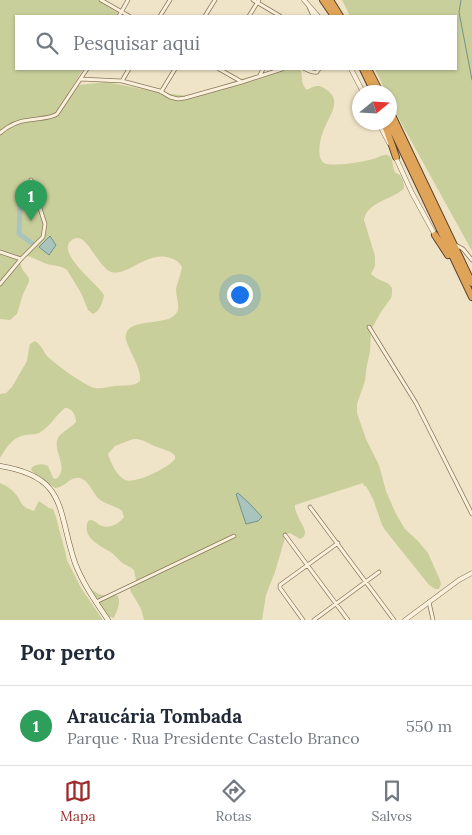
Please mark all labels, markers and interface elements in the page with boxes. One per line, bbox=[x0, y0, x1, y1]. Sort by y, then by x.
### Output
search box bbox=[15, 15, 457, 70]
icon: search bbox=[33, 29, 61, 57]
text: Pesquisar aqui bbox=[73, 31, 200, 55]
north arrow bbox=[352, 85, 397, 130]
pin: 1 bbox=[15, 180, 47, 221]
your location bbox=[227, 282, 253, 308]
text: Por perto bbox=[20, 639, 115, 666]
text: Araucária Tombada bbox=[67, 704, 242, 728]
text: 1 bbox=[33, 716, 39, 736]
text: 550 m bbox=[406, 716, 452, 736]
text: Parque · Rua Presidente Castelo Branco bbox=[67, 728, 360, 748]
tab: Mapa bbox=[60, 777, 96, 825]
tab: Rotas bbox=[216, 777, 252, 825]
tab: Salvos bbox=[371, 777, 412, 825]

